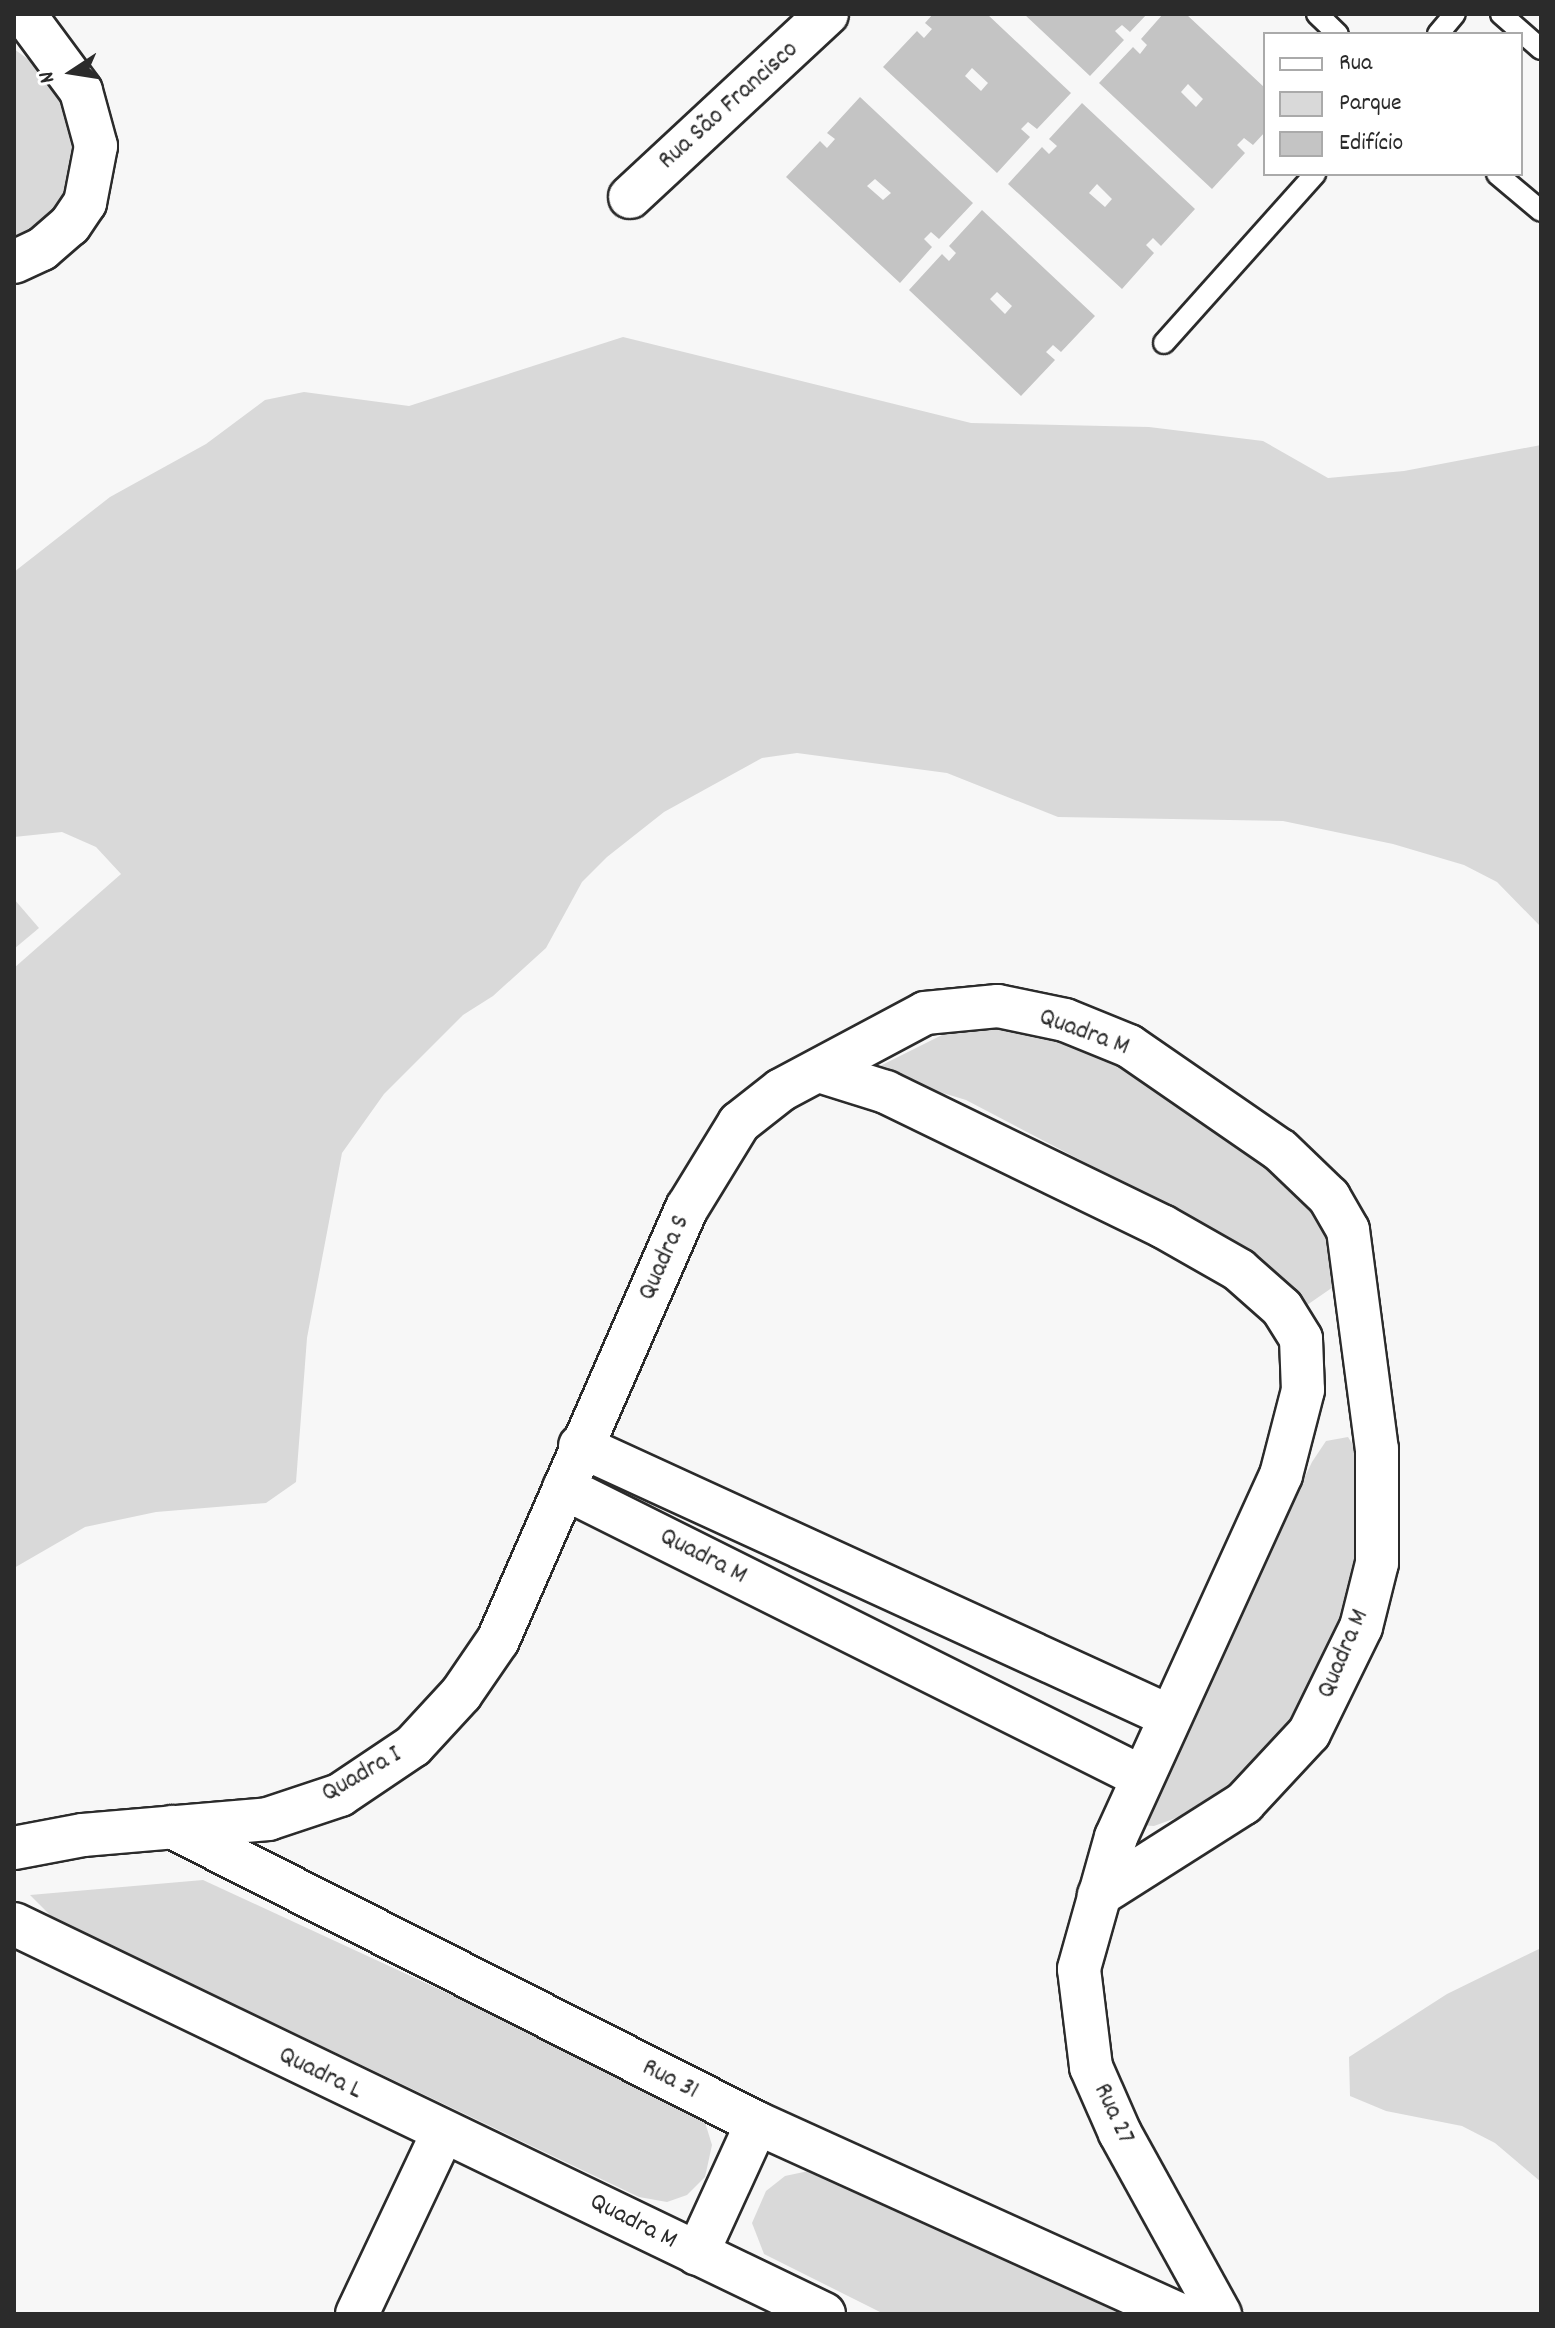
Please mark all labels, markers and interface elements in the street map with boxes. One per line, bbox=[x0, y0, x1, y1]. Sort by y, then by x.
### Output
north arrow bbox=[32, 32, 112, 112]
legend bbox=[1263, 32, 1523, 176]
street label: Rua São Francisco bbox=[653, 35, 805, 177]
text: Rua bbox=[1339, 47, 1372, 81]
text: N bbox=[32, 69, 64, 86]
text: Parque bbox=[1339, 87, 1402, 121]
text: Edifício bbox=[1339, 127, 1403, 161]
street label: Quadra M bbox=[1035, 1002, 1133, 1064]
street label: Quadra S bbox=[632, 1211, 698, 1305]
street label: Quadra M bbox=[654, 1522, 752, 1592]
street label: Quadra M bbox=[1311, 1605, 1377, 1703]
street label: Quadra I bbox=[317, 1740, 407, 1810]
street label: Quadra L bbox=[273, 2040, 367, 2108]
street label: Rua 31 bbox=[637, 2053, 703, 2107]
street label: Rua 27 bbox=[1085, 2079, 1141, 2149]
street label: Quadra M bbox=[584, 2187, 682, 2257]

